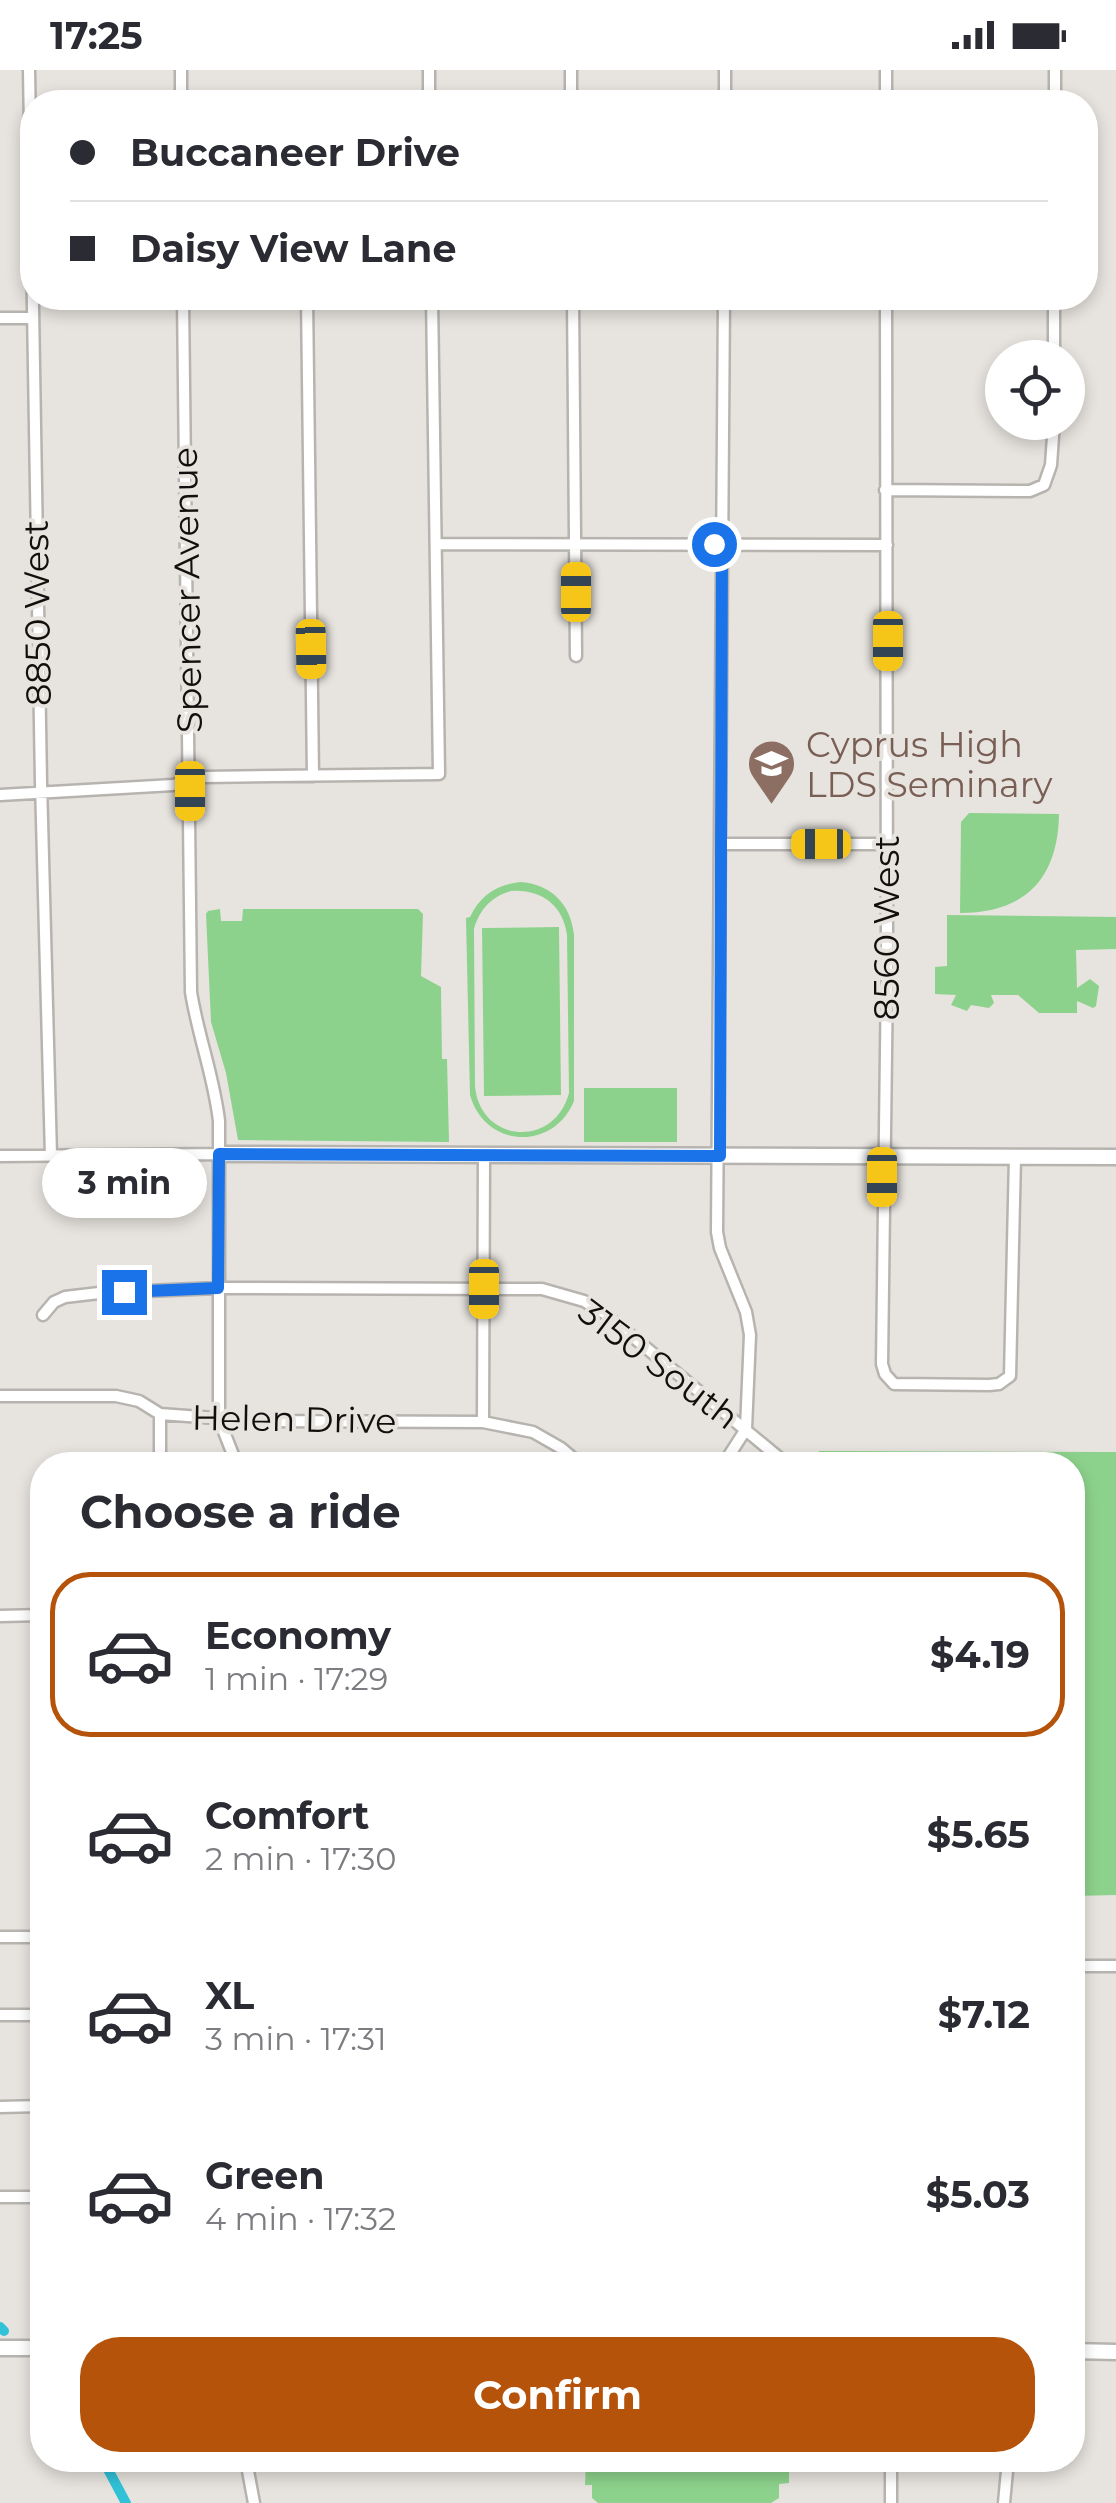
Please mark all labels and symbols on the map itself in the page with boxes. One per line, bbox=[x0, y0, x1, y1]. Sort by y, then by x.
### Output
street label: Spencer Avenue bbox=[163, 447, 211, 733]
street label: 8850 West bbox=[14, 520, 60, 706]
route start bbox=[692, 522, 737, 567]
car bbox=[561, 562, 591, 622]
car bbox=[873, 611, 903, 671]
car bbox=[295, 619, 327, 679]
place label: Cyprus High LDS Seminary bbox=[806, 723, 1053, 806]
school or university icon: Cyprus High LDS Seminary bbox=[745, 738, 797, 806]
car bbox=[175, 761, 205, 821]
car bbox=[791, 829, 851, 859]
street label: 8560 West bbox=[865, 835, 908, 1021]
callout: 3 min bbox=[42, 1147, 206, 1217]
car bbox=[867, 1147, 897, 1207]
car bbox=[469, 1259, 499, 1319]
route end bbox=[102, 1270, 147, 1315]
street label: 3150 South bbox=[570, 1290, 748, 1438]
street label: Helen Drive bbox=[191, 1396, 397, 1442]

